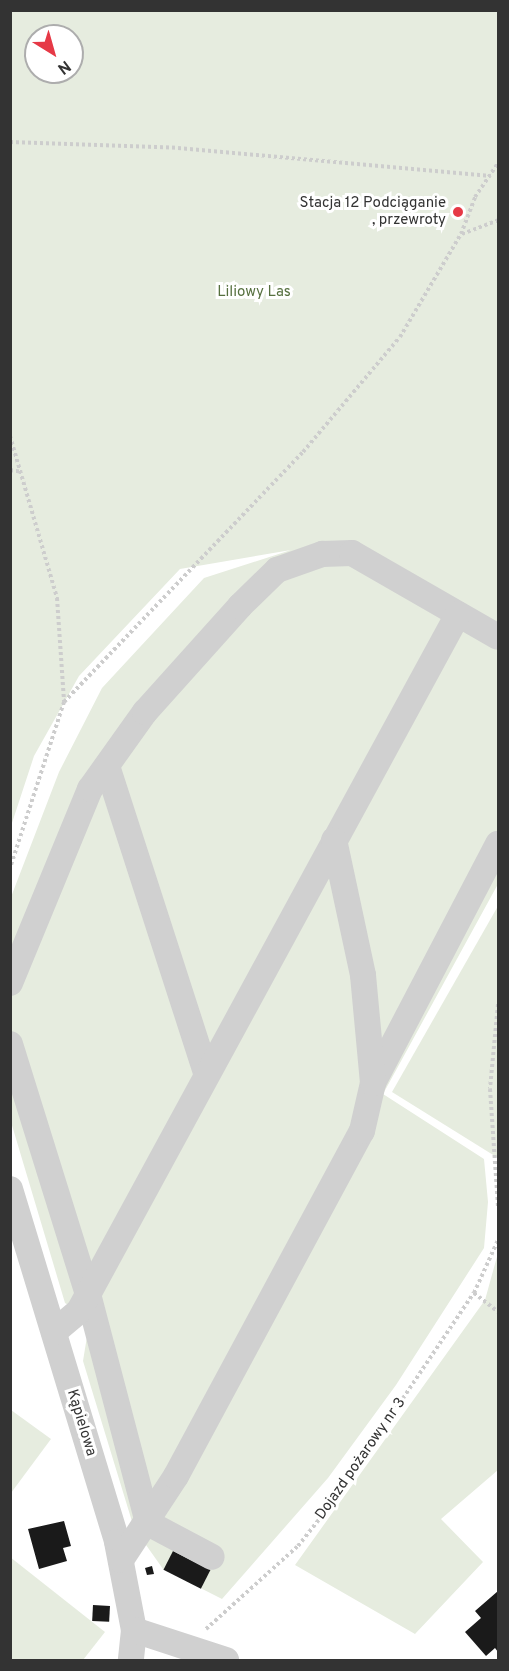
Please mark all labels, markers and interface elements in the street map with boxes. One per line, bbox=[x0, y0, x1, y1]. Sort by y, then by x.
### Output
north arrow bbox=[24, 24, 84, 84]
text: N bbox=[53, 55, 74, 78]
place label: Stacja 12 Podciąganie , przewroty bbox=[300, 194, 446, 229]
marker: Stacja 12 Podciąganie , przewroty bbox=[451, 205, 465, 219]
park label: Liliowy Las bbox=[217, 284, 291, 302]
street label: Kąpielowa bbox=[62, 1388, 100, 1458]
street label: Dojazd pożarowy nr 3 bbox=[312, 1394, 410, 1524]

